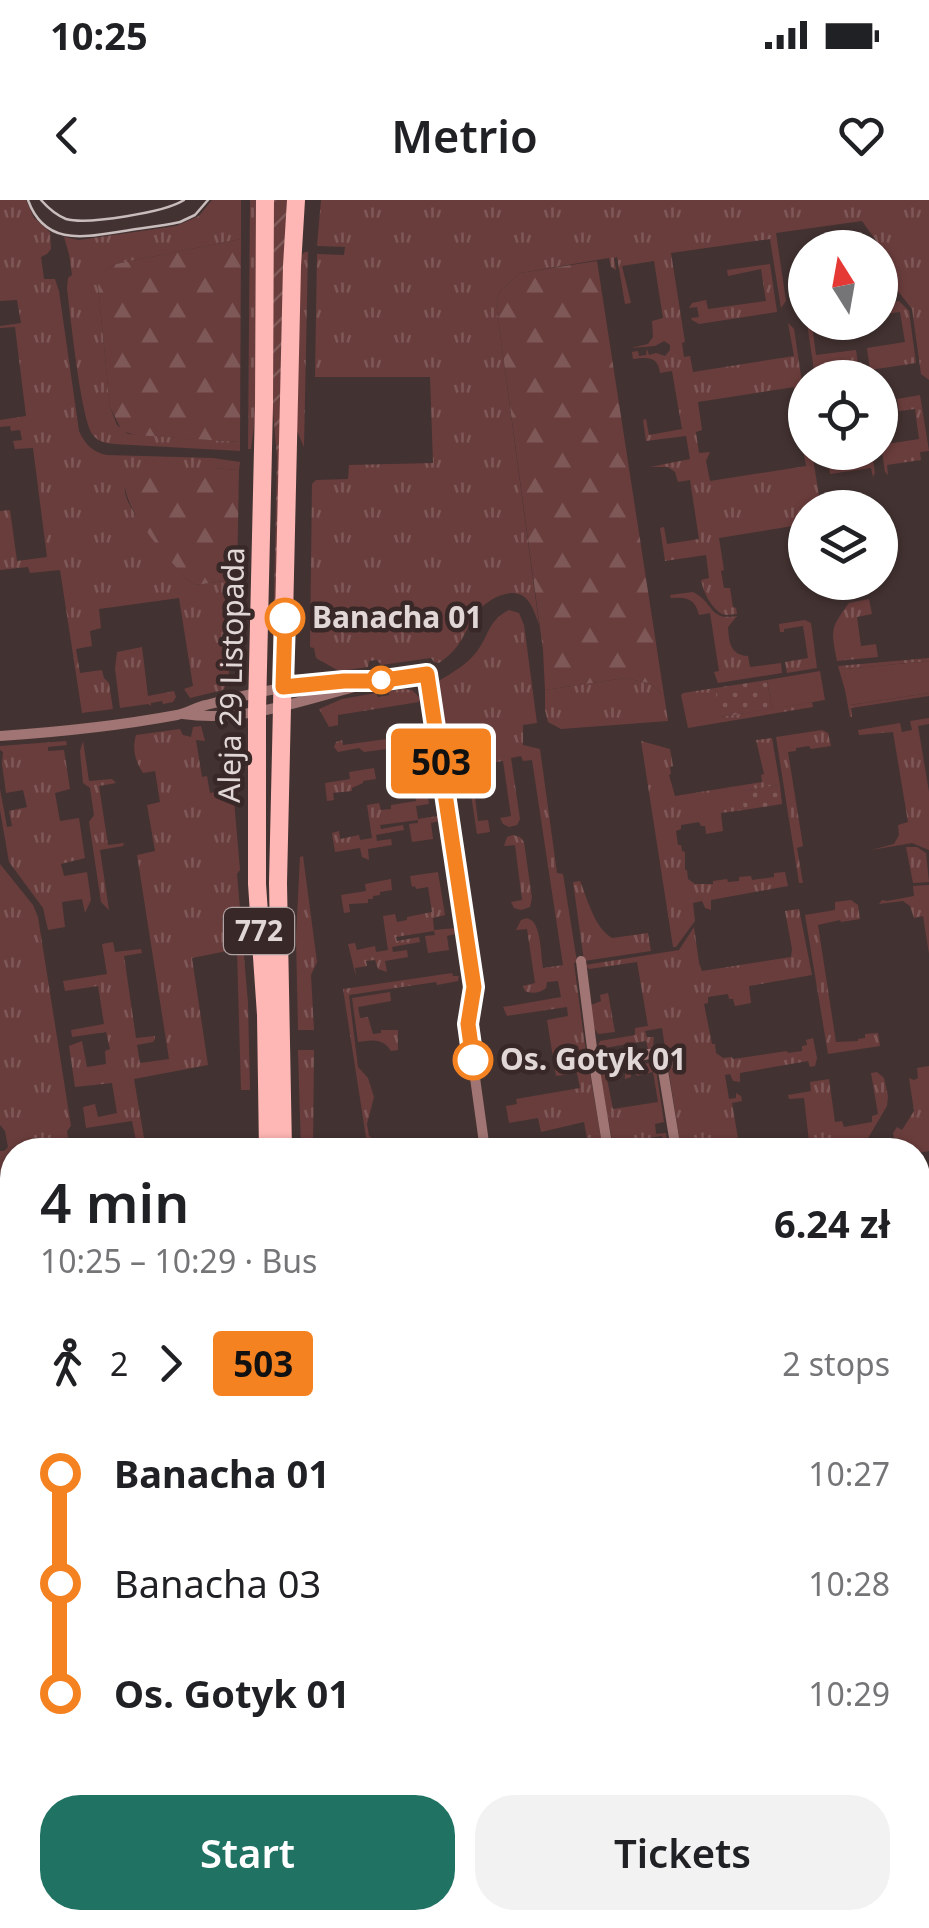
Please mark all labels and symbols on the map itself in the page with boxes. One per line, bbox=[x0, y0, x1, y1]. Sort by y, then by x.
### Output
north arrow bbox=[788, 230, 898, 340]
street label: Aleja 29 Listopada bbox=[208, 547, 253, 803]
place label: Banacha 01 bbox=[312, 596, 482, 637]
marker: Banacha 01 bbox=[266, 599, 304, 637]
unlabelled marker bbox=[368, 667, 394, 693]
line badge: 503 bbox=[384, 728, 498, 794]
road number: 772 bbox=[224, 908, 294, 954]
place label: Os. Gotyk 01 bbox=[500, 1038, 686, 1079]
marker: Os. Gotyk 01 bbox=[454, 1041, 492, 1079]

